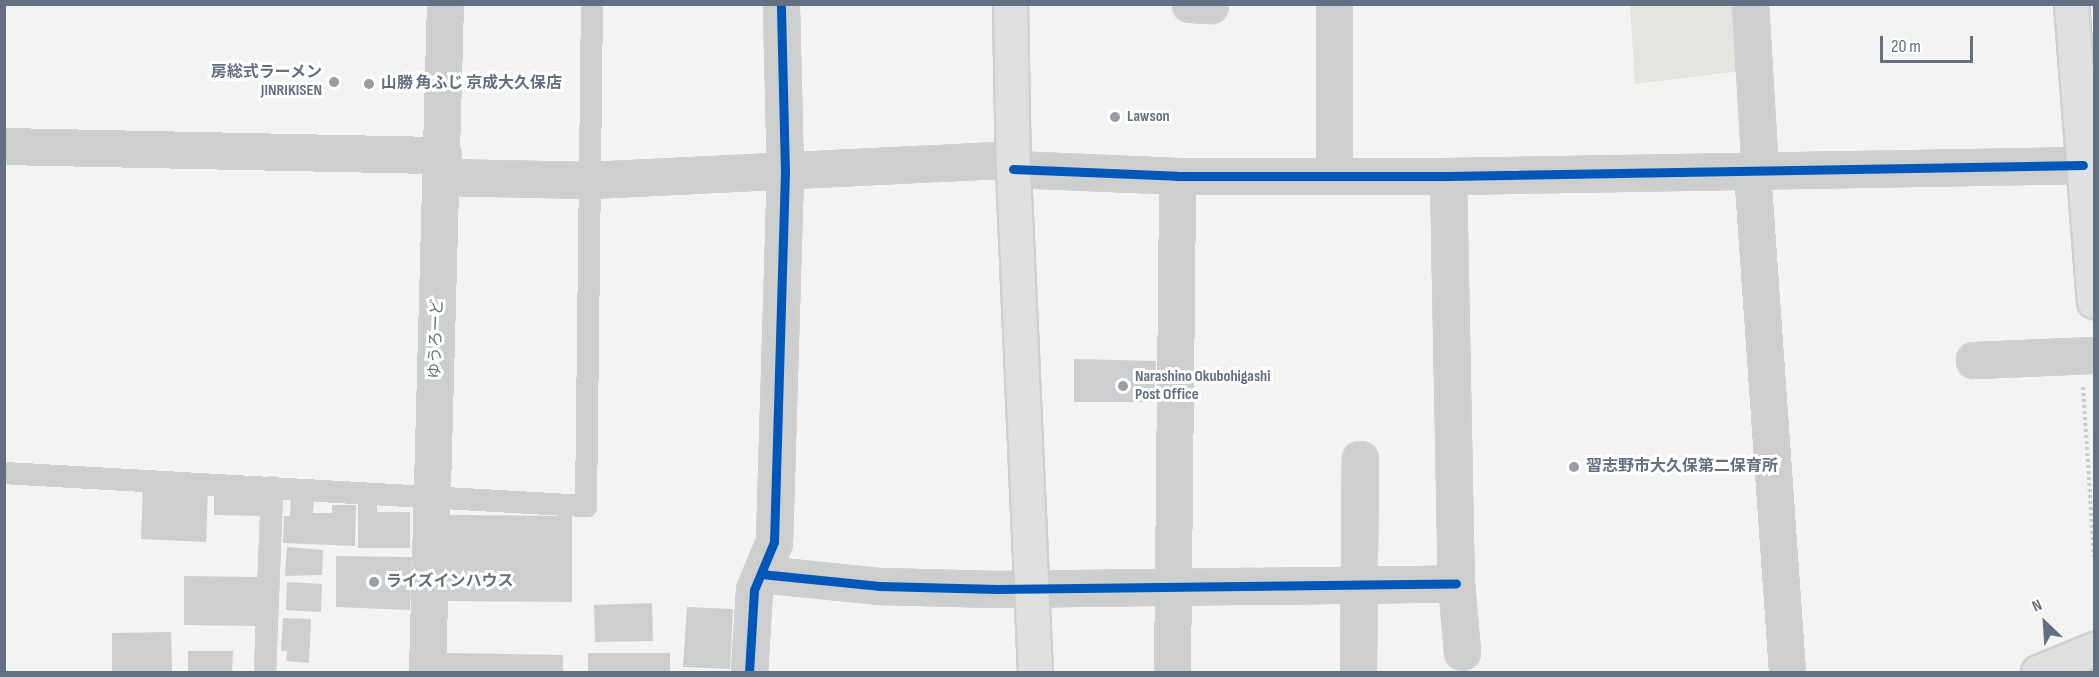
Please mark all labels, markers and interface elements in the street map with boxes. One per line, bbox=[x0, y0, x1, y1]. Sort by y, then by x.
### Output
scale bar bbox=[1883, 24, 1976, 62]
text: 20 m bbox=[1891, 36, 1921, 57]
place label: 房総式ラーメン JINRIKISEN bbox=[210, 63, 322, 101]
place label: 山勝 角ふじ 京成大久保店 bbox=[381, 74, 562, 94]
marker: 房総式ラーメン JINRIKISEN bbox=[327, 75, 341, 89]
marker: 山勝 角ふじ 京成大久保店 bbox=[362, 77, 376, 91]
place label: Lawson bbox=[1127, 107, 1170, 127]
marker: Lawson bbox=[1108, 110, 1122, 124]
street label: ゆうろーど bbox=[426, 299, 448, 379]
place label: Narashino Okubohigashi Post Office bbox=[1135, 367, 1270, 405]
marker: Narashino Okubohigashi Post Office bbox=[1116, 379, 1130, 393]
place label: 習志野市大久保第二保育所 bbox=[1586, 457, 1778, 477]
marker: 習志野市大久保第二保育所 bbox=[1567, 460, 1581, 474]
place label: ライズインハウス bbox=[386, 572, 514, 592]
marker: ライズインハウス bbox=[367, 575, 381, 589]
north arrow bbox=[2015, 593, 2075, 653]
text: N bbox=[2029, 596, 2045, 617]

